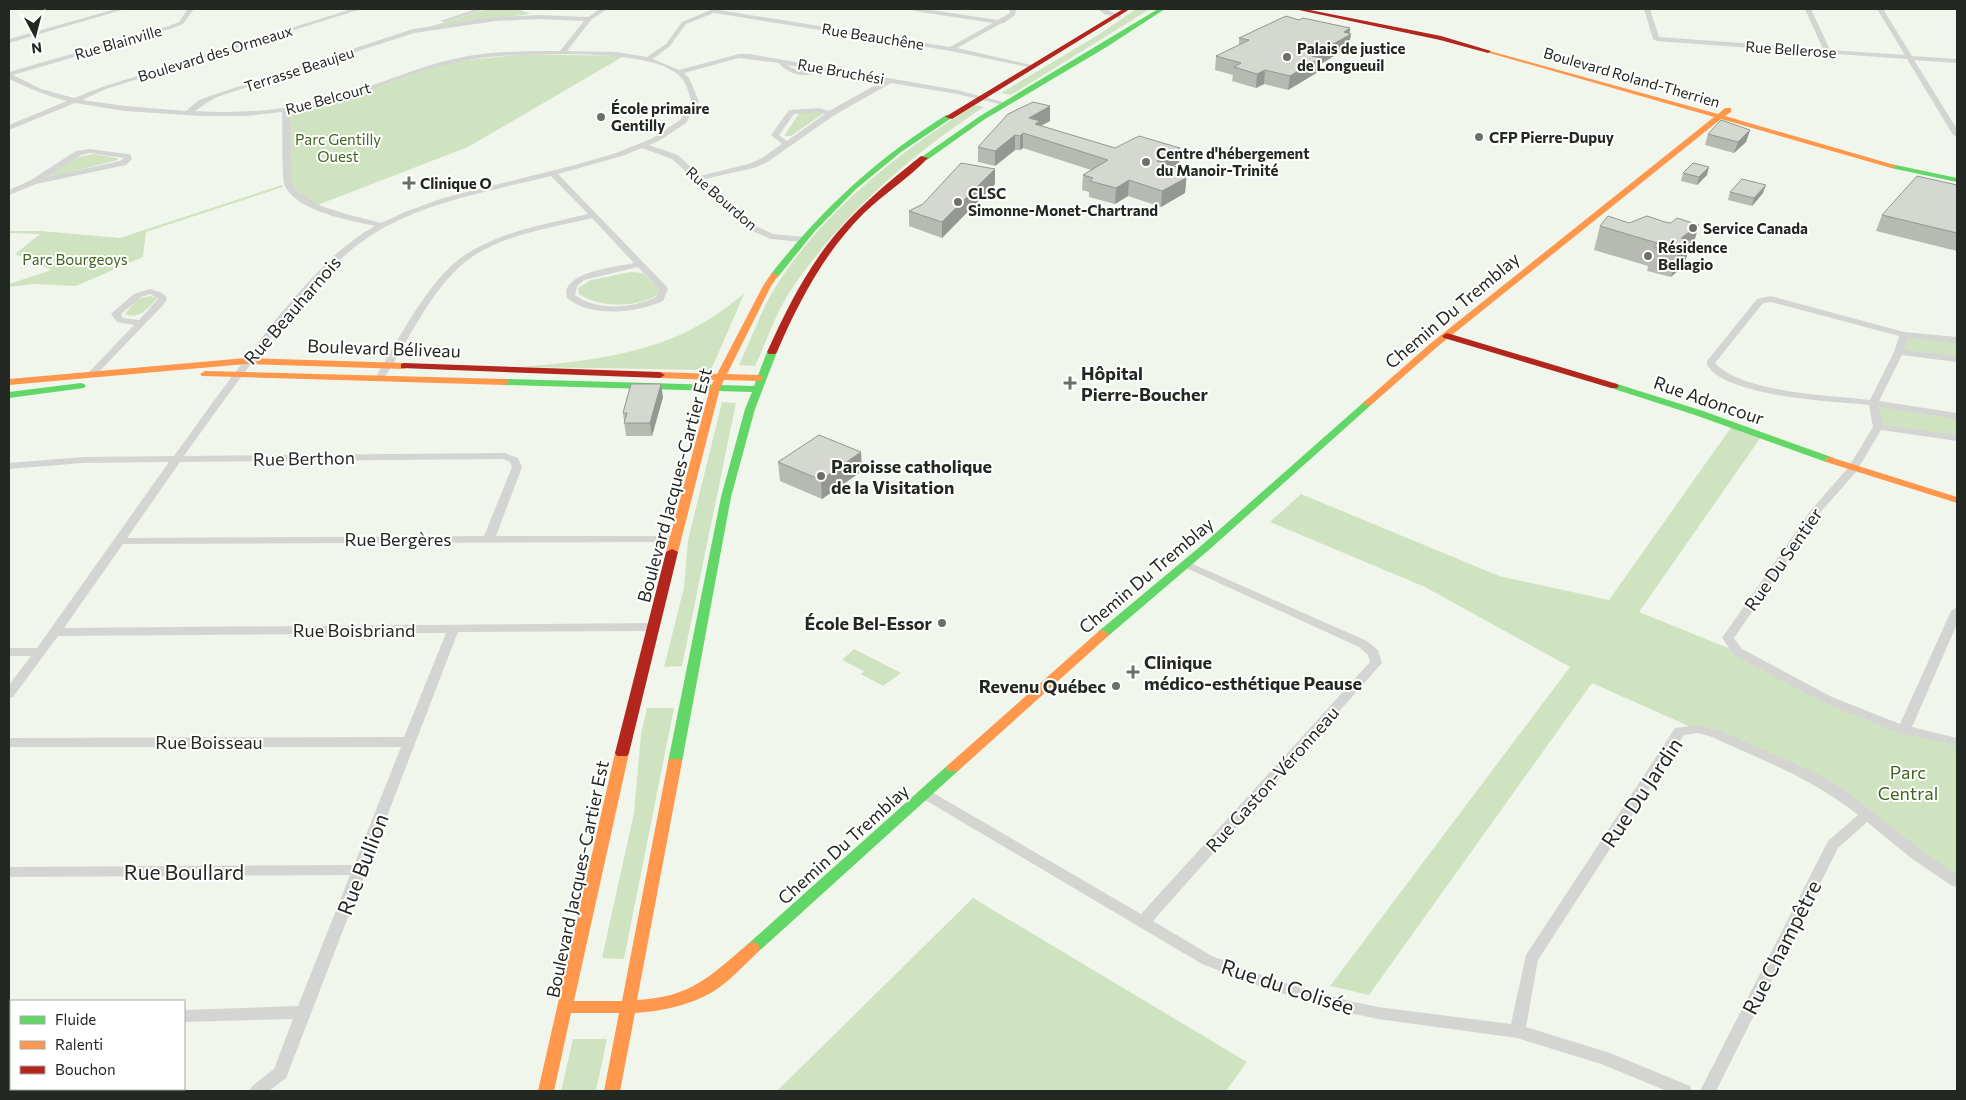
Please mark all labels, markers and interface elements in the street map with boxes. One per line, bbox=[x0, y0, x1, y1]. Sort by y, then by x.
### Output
north arrow bbox=[10, 10, 60, 60]
street label: Rue Beauchêne bbox=[821, 19, 926, 53]
street label: Rue Blainville bbox=[72, 21, 164, 63]
street label: Boulevard des Ormeaux bbox=[135, 21, 295, 85]
street label: Rue Bellerose bbox=[1745, 37, 1837, 61]
text: N bbox=[30, 39, 43, 57]
place label: Palais de justice de Longueuil bbox=[1297, 39, 1406, 74]
street label: Terrasse Beaujeu bbox=[242, 43, 356, 95]
street label: Boulevard Roland-Therrien bbox=[1542, 43, 1722, 111]
marker: Palais de justice de Longueuil bbox=[1281, 51, 1293, 63]
street label: Rue Bruchési bbox=[796, 55, 886, 87]
street label: Rue Belcourt bbox=[283, 78, 373, 118]
place label: École primaire Gentilly bbox=[611, 99, 709, 134]
marker: École primaire Gentilly bbox=[595, 111, 607, 123]
place label: CFP Pierre-Dupuy bbox=[1489, 128, 1615, 146]
park label: Parc Gentilly Ouest bbox=[295, 130, 381, 165]
marker: CFP Pierre-Dupuy bbox=[1473, 131, 1485, 143]
place label: Centre d'hébergement du Manoir-Trinité bbox=[1156, 144, 1310, 179]
marker: Centre d'hébergement du Manoir-Trinité bbox=[1140, 156, 1152, 168]
street label: Rue Bourdon bbox=[683, 162, 761, 234]
place label: Clinique O bbox=[420, 174, 492, 192]
marker: Clinique O bbox=[402, 176, 416, 190]
place label: CLSC Simonne-Monet-Chartrand bbox=[968, 184, 1158, 219]
marker: CLSC Simonne-Monet-Chartrand bbox=[952, 196, 964, 208]
place label: Service Canada bbox=[1703, 219, 1808, 237]
marker: Service Canada bbox=[1687, 222, 1699, 234]
place label: Résidence Bellagio bbox=[1658, 238, 1728, 273]
street label: Chemin Du Tremblay bbox=[1380, 247, 1524, 373]
park label: Parc Bourgeoys bbox=[22, 250, 128, 268]
marker: Résidence Bellagio bbox=[1642, 250, 1654, 262]
street label: Rue Beauharnois bbox=[239, 251, 345, 369]
street label: Boulevard Béliveau bbox=[307, 334, 461, 362]
place label: Hôpital Pierre-Boucher bbox=[1081, 362, 1208, 405]
street label: Boulevard Jacques-Cartier Est bbox=[632, 365, 716, 605]
street label: Rue Adoncour bbox=[1651, 371, 1767, 429]
marker: Hôpital Pierre-Boucher bbox=[1063, 376, 1077, 390]
street label: Rue Berthon bbox=[253, 446, 355, 470]
place label: Paroisse catholique de la Visitation bbox=[831, 455, 992, 498]
marker: Paroisse catholique de la Visitation bbox=[815, 470, 827, 482]
street label: Rue Du Sentier bbox=[1739, 503, 1827, 615]
street label: Chemin Du Tremblay bbox=[1074, 512, 1218, 638]
street label: Rue Bergères bbox=[345, 528, 451, 550]
place label: École Bel-Essor bbox=[804, 612, 933, 634]
marker: École Bel-Essor bbox=[936, 617, 948, 629]
street label: Rue Boisbriand bbox=[293, 619, 415, 641]
place label: Clinique médico-esthétique Peause bbox=[1144, 651, 1362, 694]
marker: Clinique médico-esthétique Peause bbox=[1126, 665, 1140, 679]
place label: Revenu Québec bbox=[979, 675, 1106, 697]
marker: Revenu Québec bbox=[1110, 680, 1122, 692]
street label: Rue Gaston-Véronneau bbox=[1201, 702, 1343, 856]
street label: Rue Boisseau bbox=[155, 731, 263, 753]
street label: Rue Du Jardin bbox=[1595, 732, 1687, 852]
street label: Boulevard Jacques-Cartier Est bbox=[541, 758, 613, 1000]
park label: Parc Central bbox=[1878, 761, 1938, 804]
street label: Chemin Du Tremblay bbox=[773, 779, 913, 909]
street label: Rue Bullion bbox=[331, 810, 393, 918]
street label: Rue Boullard bbox=[124, 859, 244, 884]
street label: Rue Champêtre bbox=[1736, 876, 1826, 1018]
street label: Rue du Colisée bbox=[1218, 953, 1358, 1019]
legend bbox=[10, 1000, 185, 1090]
text: Fluide bbox=[55, 1010, 96, 1028]
text: Ralenti bbox=[55, 1035, 103, 1053]
text: Bouchon bbox=[55, 1060, 116, 1078]

